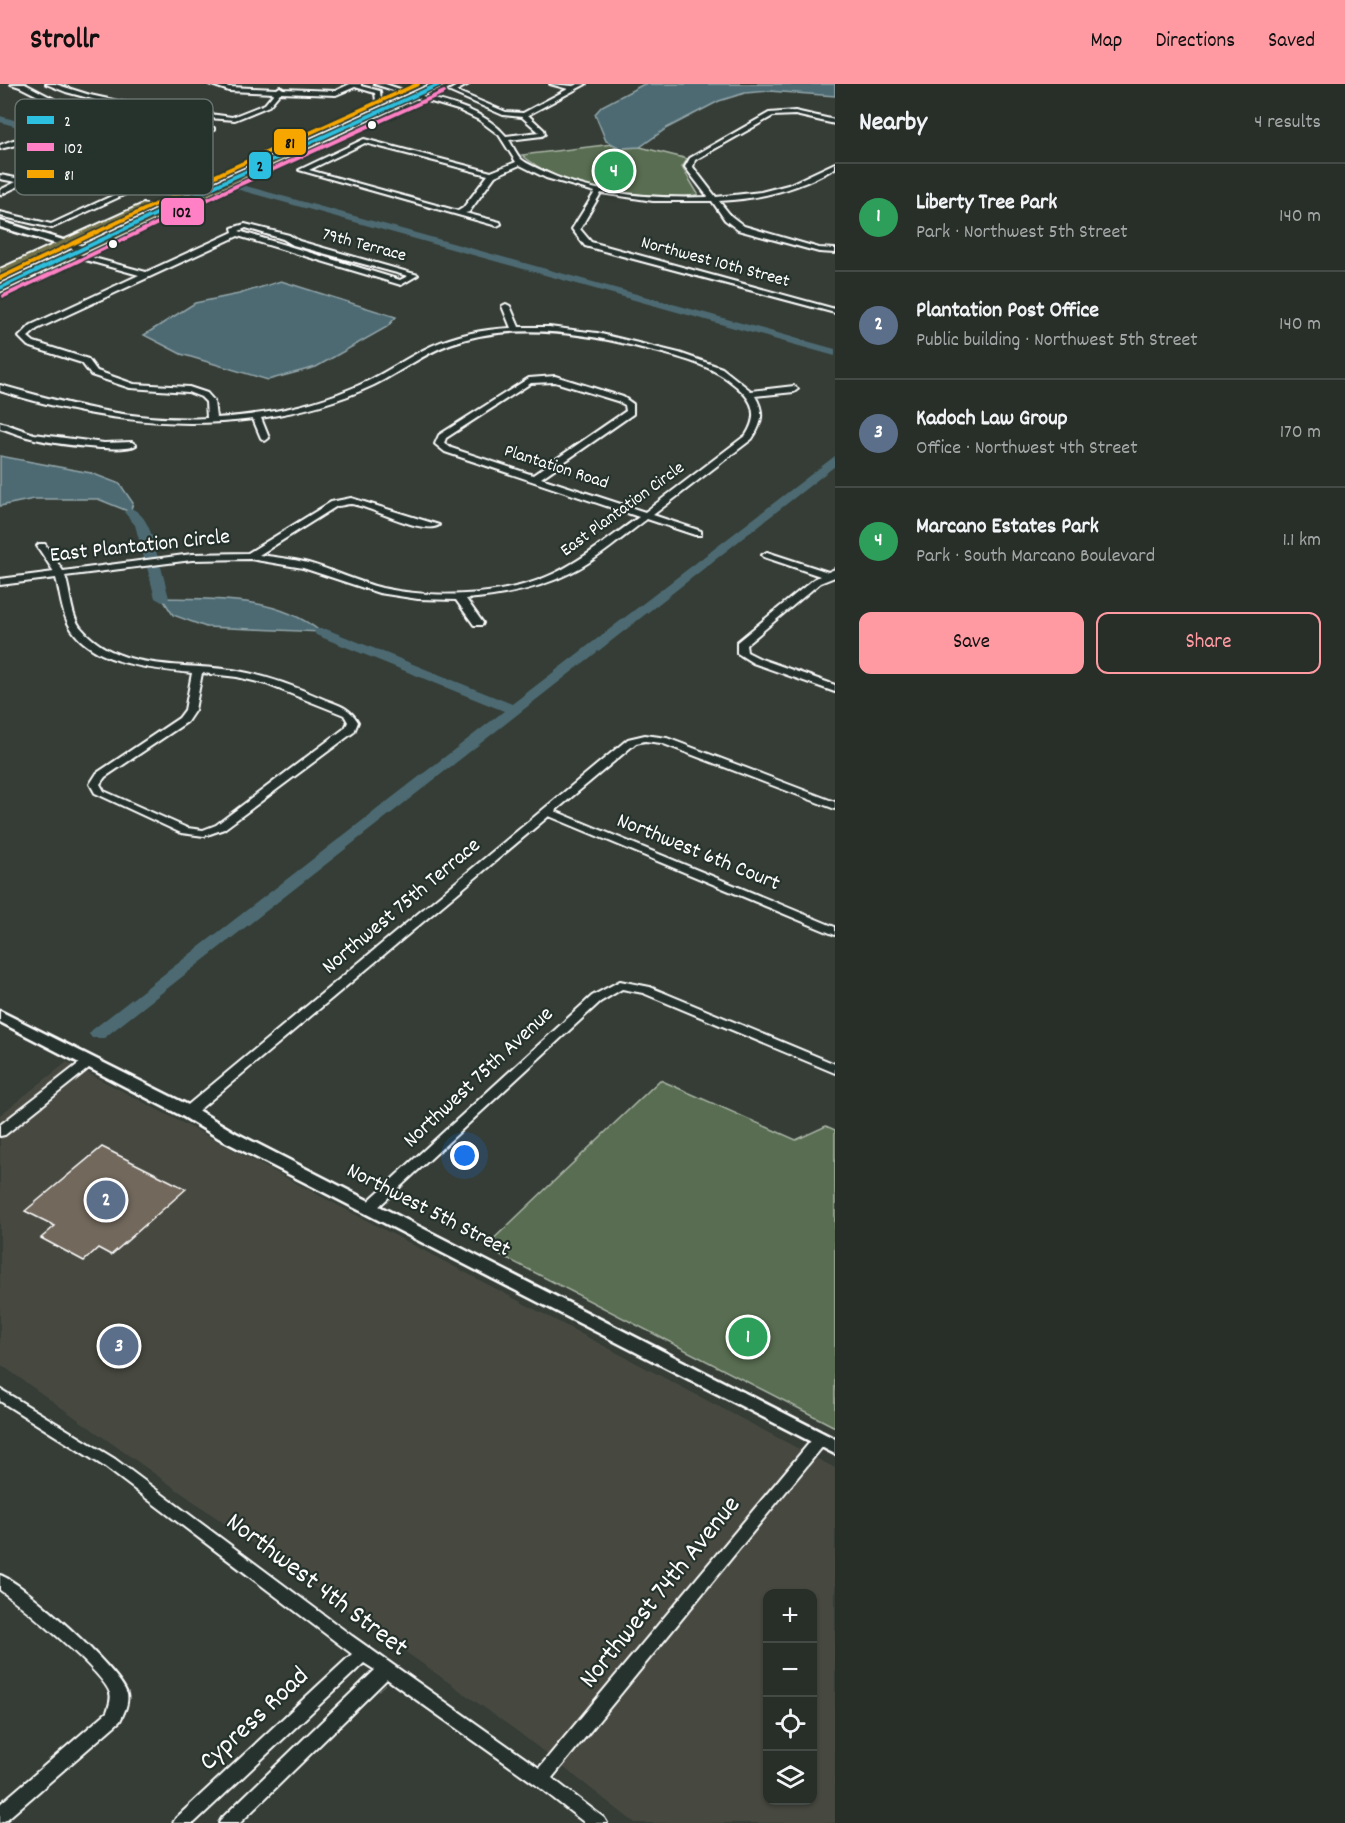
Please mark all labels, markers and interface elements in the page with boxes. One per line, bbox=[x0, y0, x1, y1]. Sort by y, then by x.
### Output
text: Strollr bbox=[30, 22, 99, 62]
text: Map bbox=[1091, 27, 1122, 57]
text: Directions bbox=[1155, 27, 1235, 57]
text: Saved bbox=[1268, 27, 1315, 57]
legend bbox=[15, 99, 213, 195]
text: Nearby bbox=[859, 105, 927, 142]
text: 4 results bbox=[1254, 109, 1321, 137]
text: 2 bbox=[64, 111, 71, 134]
unlabelled marker bbox=[366, 119, 378, 131]
line badge: 81 bbox=[273, 128, 307, 156]
text: 81 bbox=[285, 133, 295, 156]
text: 102 bbox=[64, 138, 83, 161]
pin: 4 bbox=[594, 148, 634, 194]
line badge: 2 bbox=[248, 151, 272, 180]
text: 2 bbox=[257, 156, 264, 179]
text: 81 bbox=[64, 165, 74, 188]
text: Liberty Tree Park bbox=[916, 188, 1057, 219]
line badge: 102 bbox=[160, 197, 205, 226]
text: 102 bbox=[172, 202, 192, 225]
text: 1 bbox=[876, 203, 881, 231]
text: 140 m bbox=[1279, 203, 1321, 231]
text: Park · Northwest 5th Street bbox=[916, 219, 1128, 247]
street label: 79th Terrace bbox=[319, 223, 409, 269]
street label: Northwest 10th Street bbox=[638, 231, 792, 295]
unlabelled marker bbox=[107, 238, 119, 250]
text: Plantation Post Office bbox=[916, 296, 1099, 327]
text: 2 bbox=[874, 311, 883, 339]
text: 140 m bbox=[1279, 311, 1321, 339]
text: Public building · Northwest 5th Street bbox=[916, 327, 1198, 355]
text: Kadoch Law Group bbox=[916, 404, 1068, 435]
text: 3 bbox=[874, 419, 883, 447]
text: 170 m bbox=[1280, 419, 1321, 447]
text: Office · Northwest 4th Street bbox=[916, 435, 1138, 463]
street label: Plantation Road bbox=[501, 439, 611, 497]
street label: East Plantation Circle bbox=[556, 456, 690, 564]
text: Marcano Estates Park bbox=[916, 512, 1099, 543]
street label: East Plantation Circle bbox=[48, 522, 232, 572]
text: 4 bbox=[874, 527, 883, 555]
text: 1.1 km bbox=[1282, 527, 1321, 555]
text: Park · South Marcano Boulevard bbox=[916, 543, 1155, 571]
button: Save bbox=[859, 612, 1084, 674]
button: Share bbox=[1096, 612, 1321, 674]
street label: Northwest 6th Court bbox=[612, 806, 784, 900]
street label: Northwest 75th Terrace bbox=[316, 831, 488, 983]
street label: Northwest 75th Avenue bbox=[397, 1000, 561, 1156]
your location bbox=[450, 1141, 479, 1170]
street label: Northwest 5th Street bbox=[341, 1156, 515, 1266]
pin: 2 bbox=[86, 1178, 126, 1222]
pin: 1 bbox=[728, 1314, 768, 1360]
pin: 3 bbox=[100, 1324, 138, 1368]
street label: Northwest 74th Avenue bbox=[571, 1488, 751, 1698]
street label: Northwest 4th Street bbox=[216, 1504, 416, 1668]
map controls bbox=[763, 1589, 817, 1805]
button: + bbox=[763, 1589, 817, 1643]
button: − bbox=[763, 1643, 817, 1697]
street label: Cypress Road bbox=[191, 1659, 319, 1781]
button: locate bbox=[763, 1697, 817, 1751]
button: layers bbox=[763, 1751, 817, 1805]

